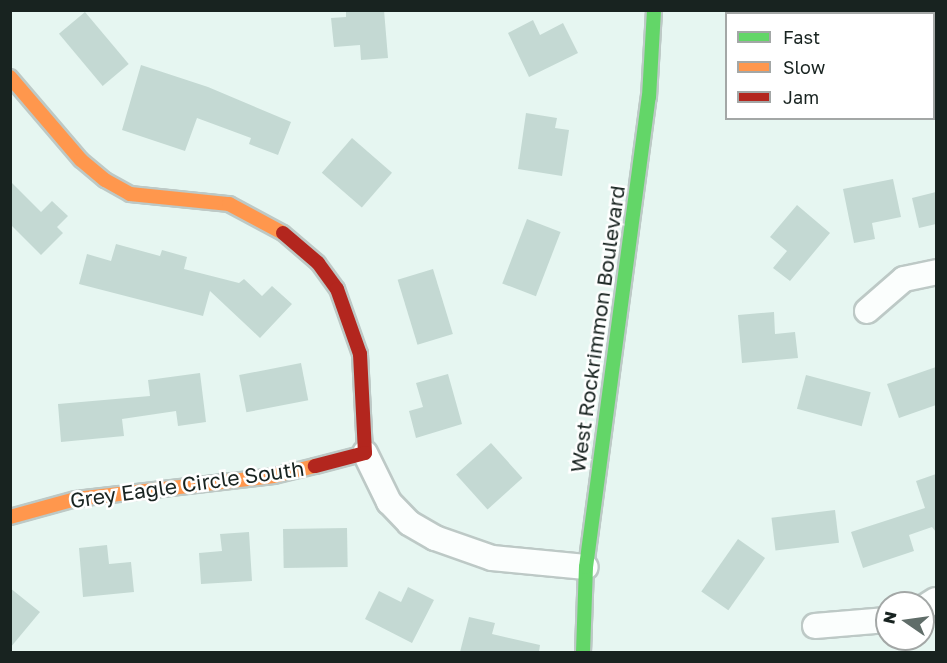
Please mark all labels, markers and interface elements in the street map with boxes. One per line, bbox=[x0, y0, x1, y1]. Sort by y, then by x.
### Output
legend bbox=[725, 12, 935, 120]
text: Fast bbox=[783, 26, 820, 48]
text: Slow bbox=[783, 56, 825, 78]
text: Jam bbox=[783, 86, 819, 108]
street label: West Rockrimmon Boulevard bbox=[564, 184, 630, 474]
street label: Grey Eagle Circle South bbox=[68, 455, 306, 513]
north arrow bbox=[875, 591, 935, 651]
text: N bbox=[878, 609, 901, 626]

